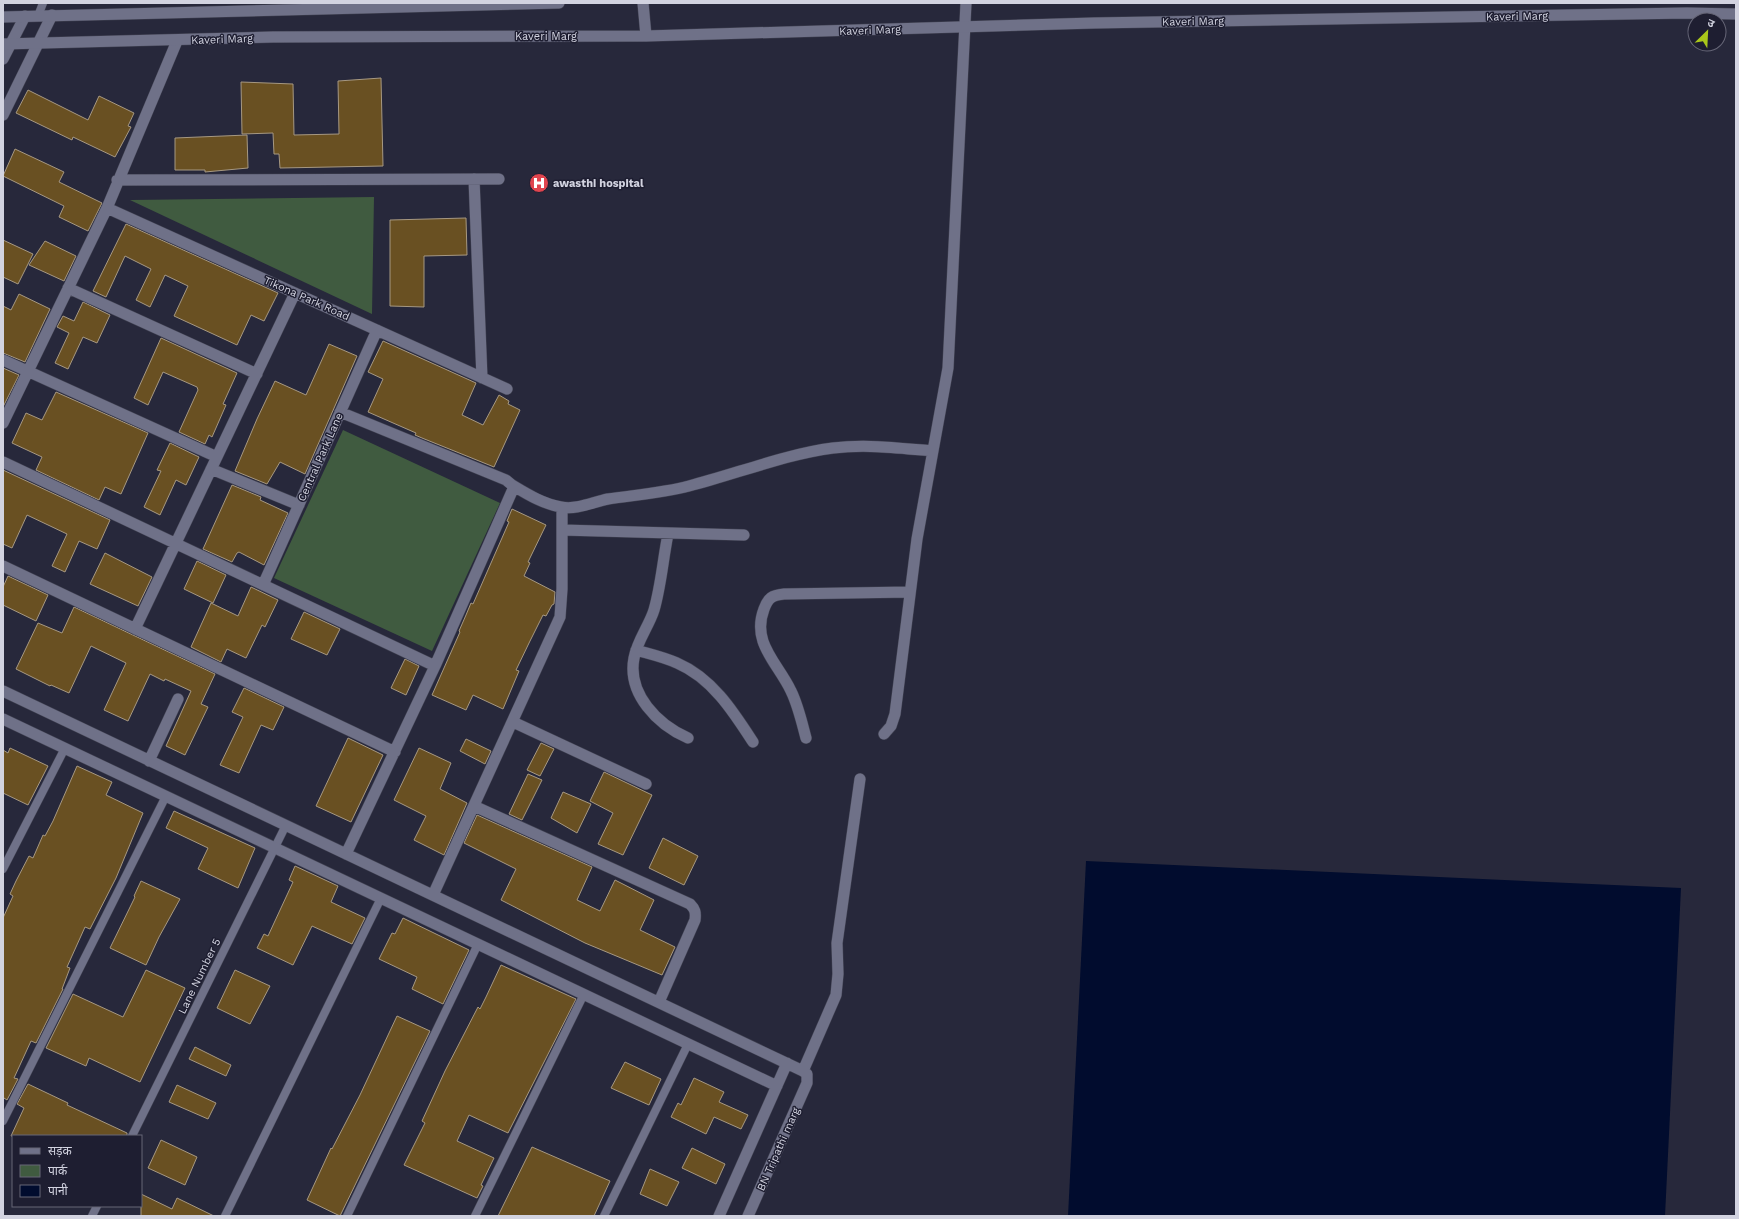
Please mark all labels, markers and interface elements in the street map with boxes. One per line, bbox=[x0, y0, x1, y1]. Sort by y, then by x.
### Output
street label: Kaveri Marg bbox=[1486, 9, 1548, 24]
north arrow bbox=[1687, 12, 1727, 52]
street label: Kaveri Marg bbox=[1162, 14, 1224, 29]
text: उ bbox=[1705, 16, 1717, 31]
street label: Kaveri Marg bbox=[839, 23, 901, 38]
street label: Kaveri Marg bbox=[515, 30, 577, 43]
street label: Kaveri Marg bbox=[191, 32, 253, 47]
hospital icon: awasthi hospital bbox=[528, 172, 550, 194]
place label: awasthi hospital bbox=[553, 177, 644, 190]
street label: Tikona Park Road bbox=[262, 274, 352, 323]
street label: Central Park Lane bbox=[295, 411, 346, 504]
street label: Lane Number 5 bbox=[176, 936, 223, 1016]
street label: BN Tripathi marg bbox=[754, 1105, 803, 1193]
legend bbox=[12, 1135, 142, 1207]
text: सड़क bbox=[48, 1144, 73, 1158]
text: पार्क bbox=[48, 1164, 68, 1178]
text: पानी bbox=[48, 1183, 69, 1198]

